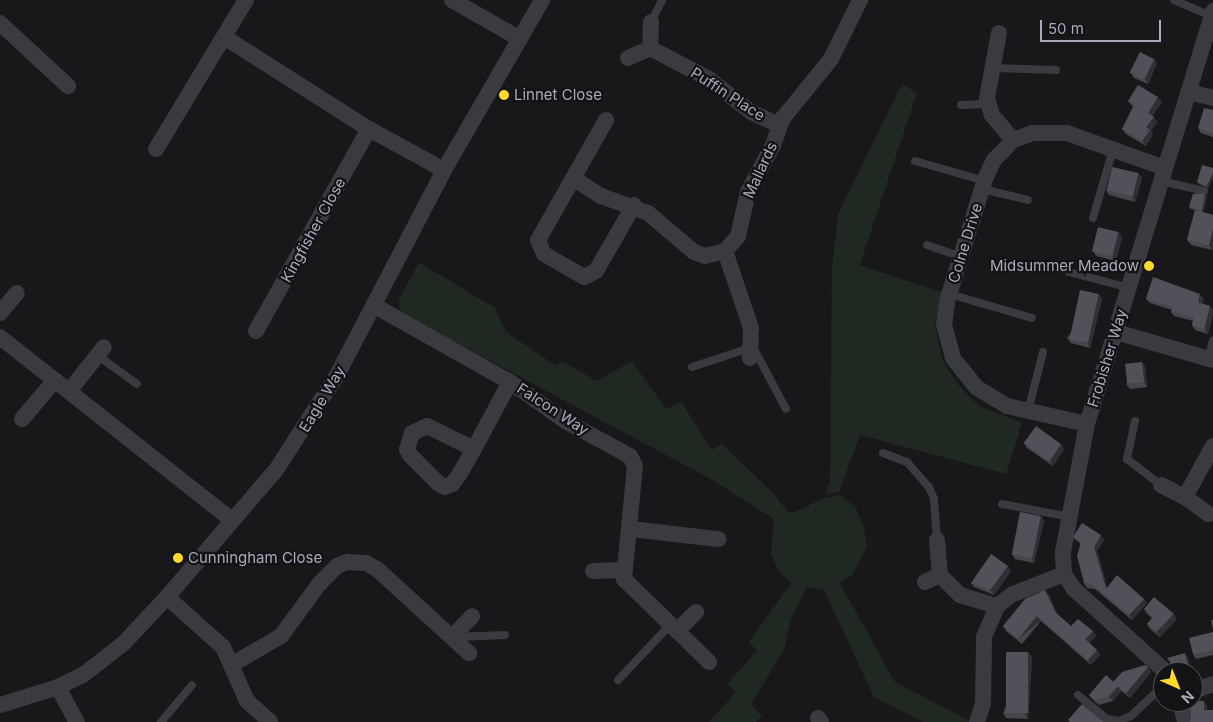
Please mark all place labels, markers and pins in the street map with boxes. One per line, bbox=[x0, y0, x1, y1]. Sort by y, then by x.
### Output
place label: Linnet Close bbox=[514, 86, 602, 104]
marker: Linnet Close bbox=[498, 89, 510, 101]
place label: Midsummer Meadow bbox=[990, 257, 1139, 275]
marker: Midsummer Meadow bbox=[1143, 260, 1155, 272]
place label: Cunningham Close bbox=[188, 549, 322, 567]
marker: Cunningham Close bbox=[172, 552, 184, 564]

